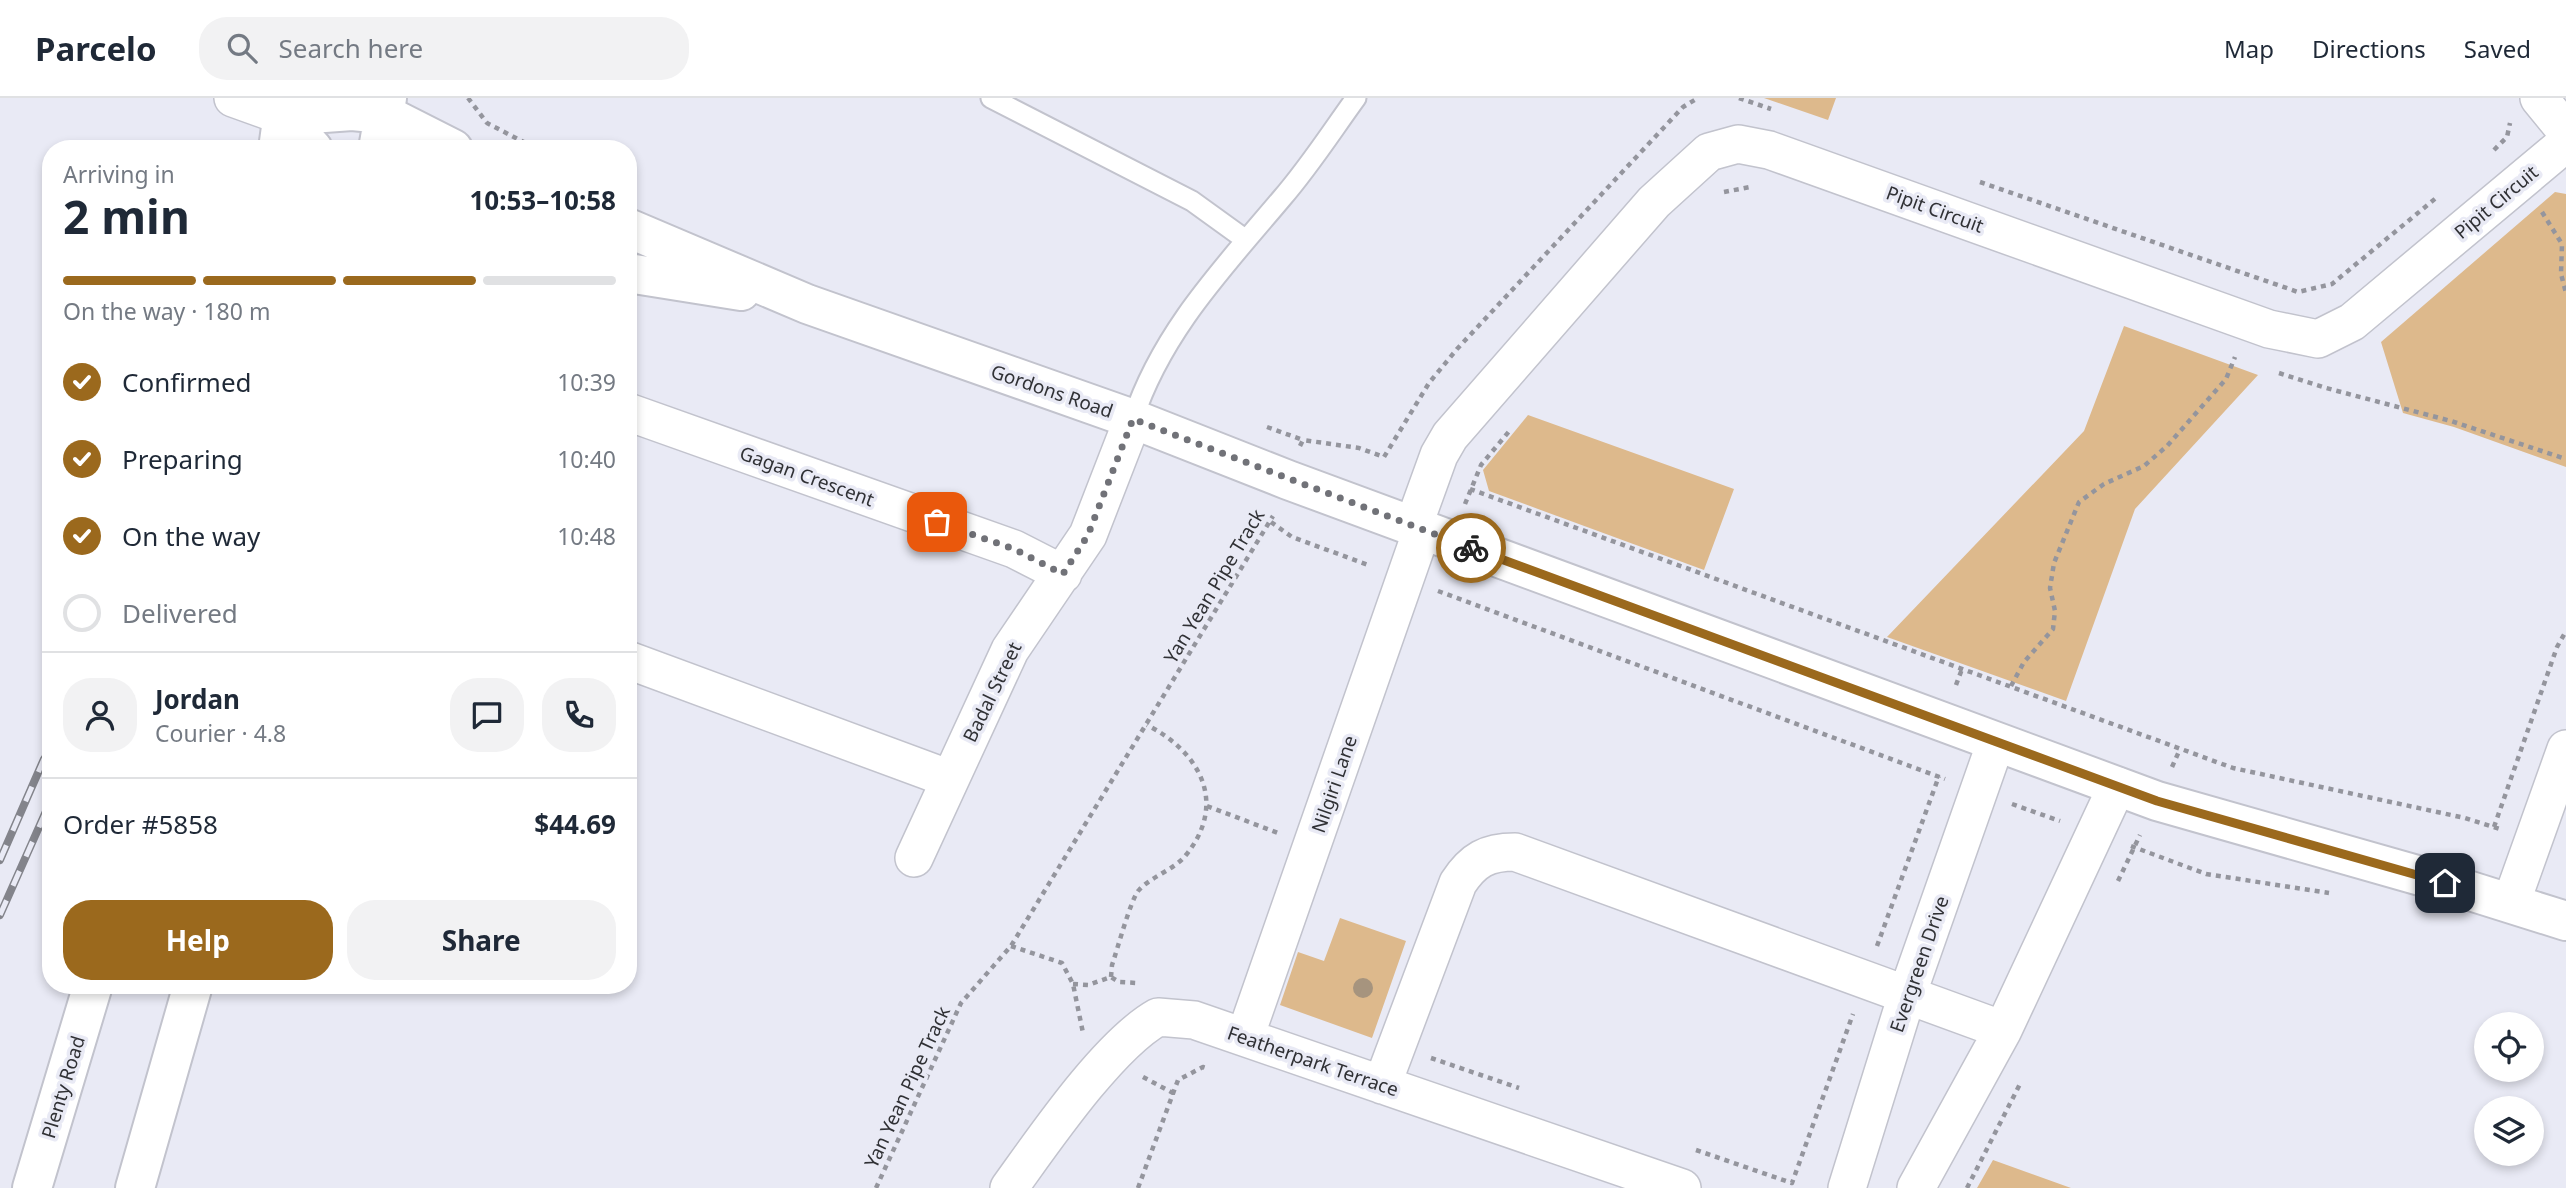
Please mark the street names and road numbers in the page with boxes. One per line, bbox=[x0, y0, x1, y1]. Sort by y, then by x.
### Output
street label: Pipit Circuit bbox=[2449, 159, 2543, 245]
street label: Pipit Circuit bbox=[1883, 179, 1987, 239]
street label: Gordons Road bbox=[988, 358, 1116, 424]
street label: Gagan Crescent bbox=[736, 440, 878, 512]
street label: Yan Yean Pipe Track bbox=[1158, 504, 1270, 668]
street label: Badal Street bbox=[957, 638, 1027, 746]
street label: Nilgiri Lane bbox=[1305, 732, 1363, 836]
street label: Evergreen Drive bbox=[1883, 892, 1955, 1036]
street label: Yan Yean Pipe Track bbox=[858, 1002, 956, 1172]
street label: Featherpark Terrace bbox=[1224, 1019, 1402, 1103]
street label: Plenty Road bbox=[35, 1033, 91, 1141]

